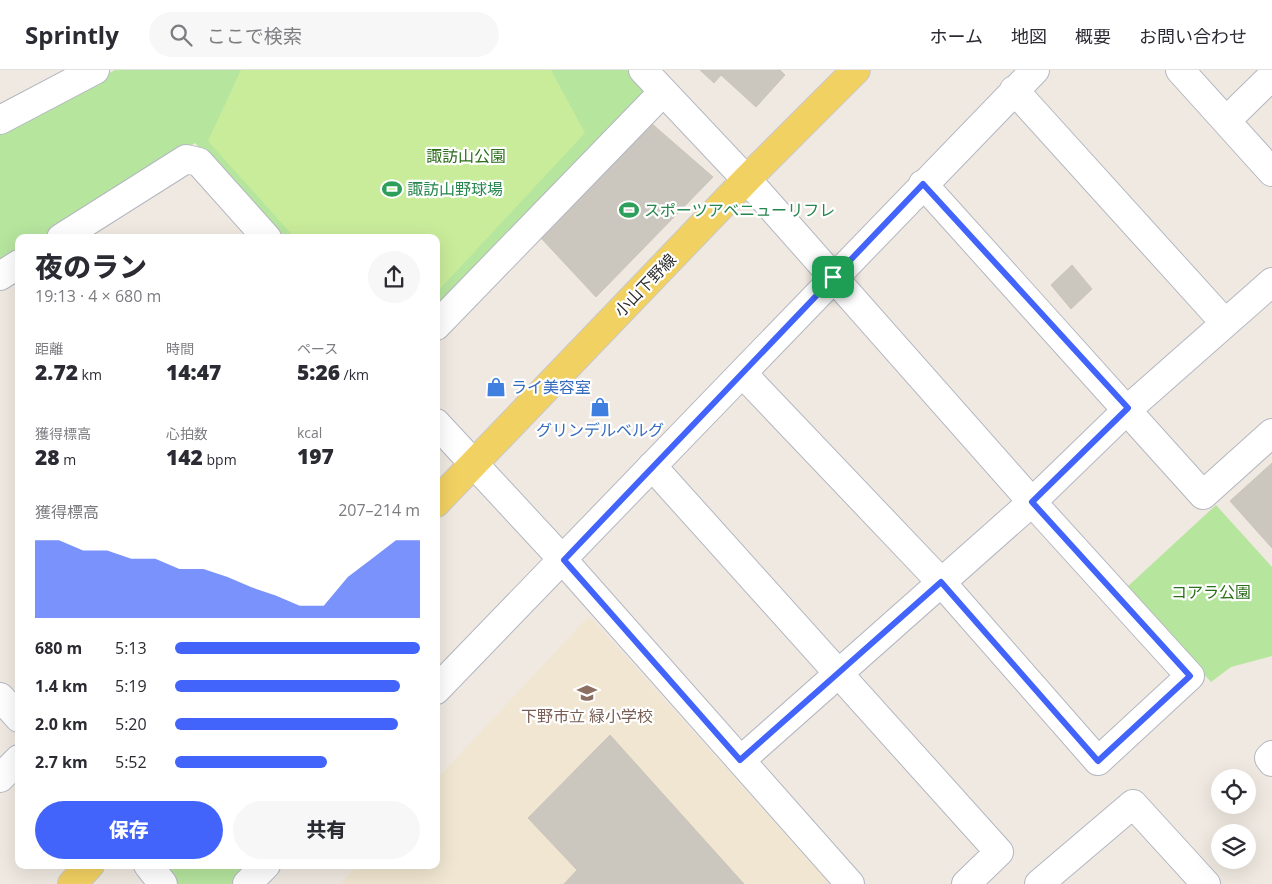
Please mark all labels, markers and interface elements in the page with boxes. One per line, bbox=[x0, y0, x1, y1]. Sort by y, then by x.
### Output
search box bbox=[149, 12, 499, 57]
text: Sprintly bbox=[25, 18, 119, 51]
icon: search bbox=[167, 21, 195, 49]
text: ここで検索 bbox=[207, 23, 302, 49]
text: ホーム bbox=[930, 24, 983, 48]
text: 地図 bbox=[1011, 24, 1047, 48]
text: 概要 bbox=[1075, 24, 1111, 48]
text: お問い合わせ bbox=[1139, 24, 1247, 48]
park label: 諏訪山公園 bbox=[426, 145, 506, 167]
sports icon: 諏訪山野球場 bbox=[381, 178, 403, 200]
place label: 諏訪山野球場 bbox=[407, 178, 503, 200]
sports icon: スポーツアベニューリフレ bbox=[618, 199, 640, 221]
place label: スポーツアベニューリフレ bbox=[644, 199, 835, 221]
text: 夜のラン bbox=[35, 247, 147, 285]
street label: 小山下野線 bbox=[609, 249, 681, 321]
button: share bbox=[368, 251, 420, 303]
pin bbox=[812, 256, 854, 298]
icon: arrive bbox=[819, 263, 847, 291]
text: 19:13 · 4 × 680 m bbox=[35, 285, 161, 307]
text: 距離 bbox=[35, 339, 63, 358]
text: 時間 bbox=[166, 339, 194, 358]
text: ペース bbox=[297, 339, 338, 358]
text: 2.72 bbox=[35, 358, 78, 386]
text: 14:47 bbox=[166, 358, 221, 386]
text: 5:26 bbox=[297, 358, 340, 386]
text: km bbox=[78, 365, 102, 384]
text: /km bbox=[340, 365, 369, 384]
shop icon: ライ美容室 bbox=[485, 376, 507, 398]
place label: ライ美容室 bbox=[511, 376, 591, 398]
shop icon: グリンデルベルグ bbox=[589, 396, 611, 418]
place label: グリンデルベルグ bbox=[536, 419, 664, 441]
text: kcal bbox=[297, 423, 322, 442]
text: 獲得標高 bbox=[35, 424, 91, 443]
text: 心拍数 bbox=[166, 424, 208, 443]
text: 197 bbox=[297, 442, 334, 470]
text: 28 bbox=[35, 443, 60, 471]
text: 142 bbox=[166, 443, 203, 471]
text: m bbox=[60, 450, 76, 469]
text: bpm bbox=[203, 450, 237, 469]
text: 207–214 m bbox=[338, 499, 420, 521]
text: 獲得標高 bbox=[35, 501, 99, 523]
park label: コアラ公園 bbox=[1171, 581, 1251, 603]
text: 680 m bbox=[35, 637, 82, 659]
text: 5:13 bbox=[115, 637, 147, 659]
text: 1.4 km bbox=[35, 675, 88, 697]
text: 5:19 bbox=[115, 675, 147, 697]
school or university icon: 下野市立 緑小学校 bbox=[576, 682, 598, 704]
place label: 下野市立 緑小学校 bbox=[521, 705, 653, 727]
text: 2.0 km bbox=[35, 713, 88, 735]
text: 5:20 bbox=[115, 713, 147, 735]
text: 2.7 km bbox=[35, 751, 88, 773]
text: 5:52 bbox=[115, 751, 147, 773]
map controls bbox=[1211, 769, 1256, 869]
button: locate bbox=[1211, 769, 1256, 814]
button: 保存 bbox=[35, 801, 223, 859]
button: 共有 bbox=[233, 801, 420, 859]
button: layers bbox=[1211, 824, 1256, 869]

